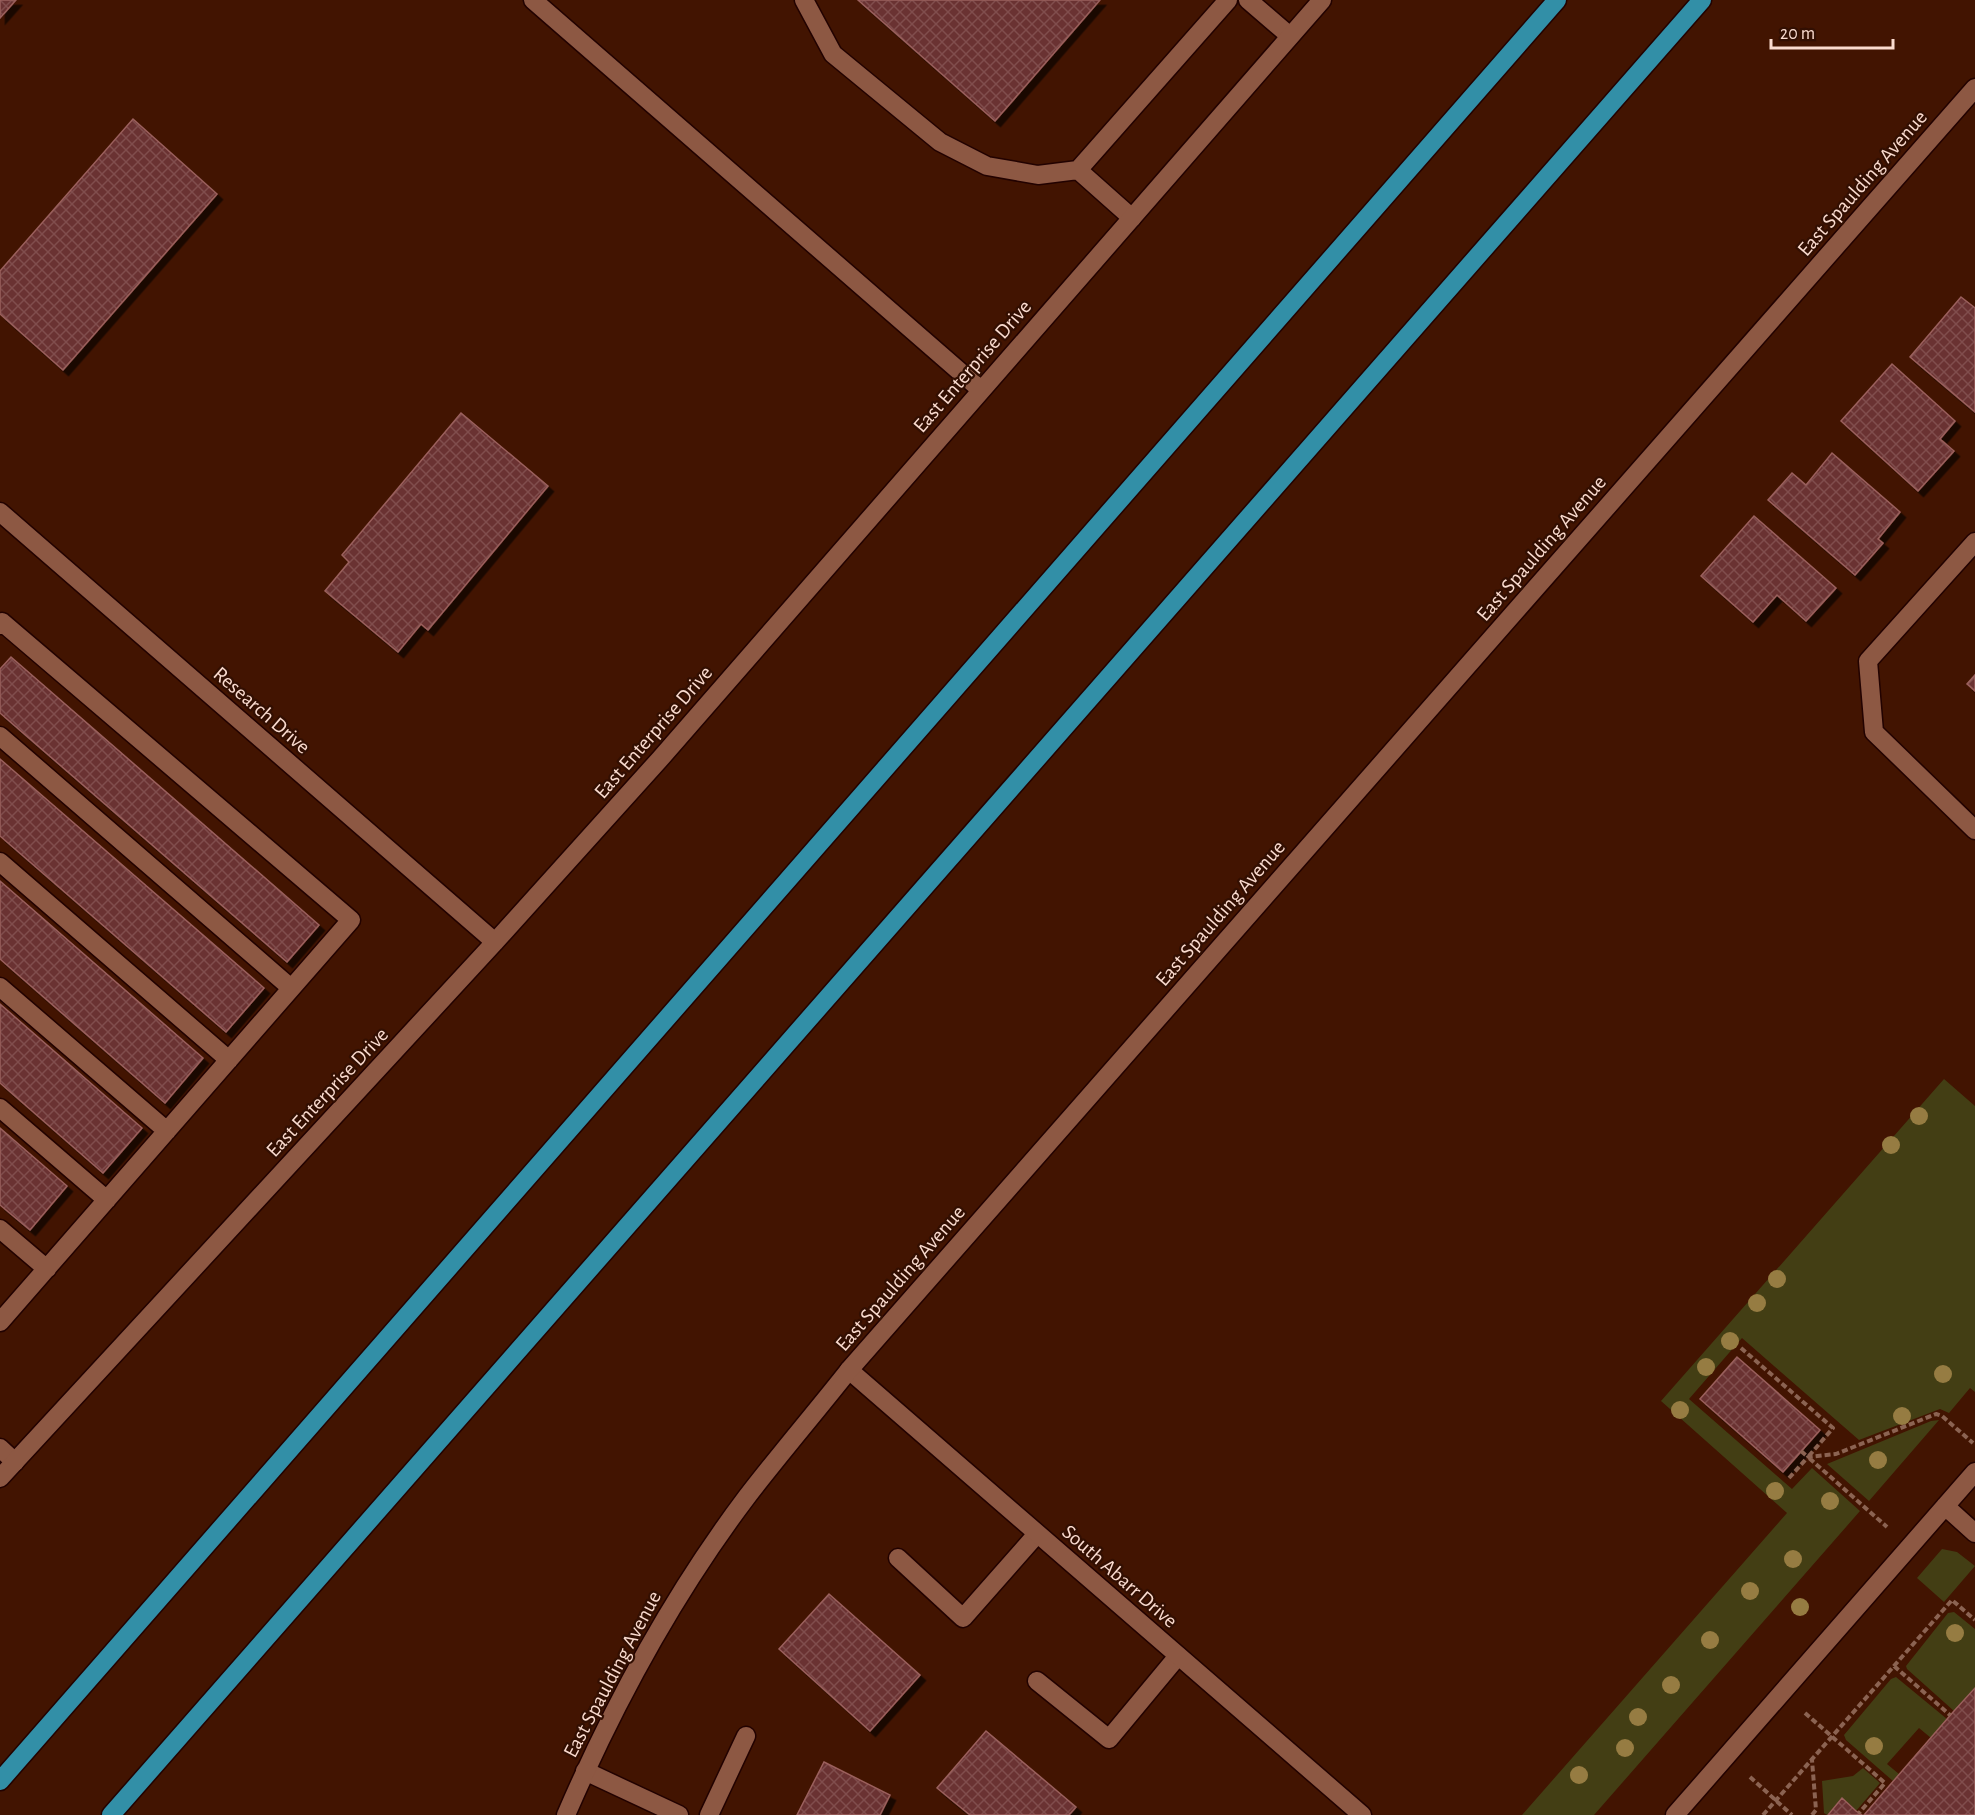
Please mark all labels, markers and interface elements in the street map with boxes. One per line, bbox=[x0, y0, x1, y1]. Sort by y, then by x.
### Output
scale bar bbox=[1771, 12, 1892, 50]
text: 20 m bbox=[1780, 25, 1815, 43]
street label: East Spaulding Avenue bbox=[1794, 107, 1931, 260]
street label: East Enterprise Drive bbox=[909, 296, 1035, 437]
street label: East Spaulding Avenue bbox=[1473, 472, 1610, 625]
street label: East Enterprise Drive bbox=[590, 662, 716, 803]
street label: Research Drive bbox=[209, 663, 314, 758]
street label: East Spaulding Avenue bbox=[1152, 837, 1289, 990]
street label: East Enterprise Drive bbox=[262, 1024, 392, 1161]
street label: East Spaulding Avenue bbox=[832, 1202, 969, 1355]
street label: South Abarr Drive bbox=[1058, 1521, 1181, 1632]
street label: East Spaulding Avenue bbox=[560, 1588, 665, 1761]

